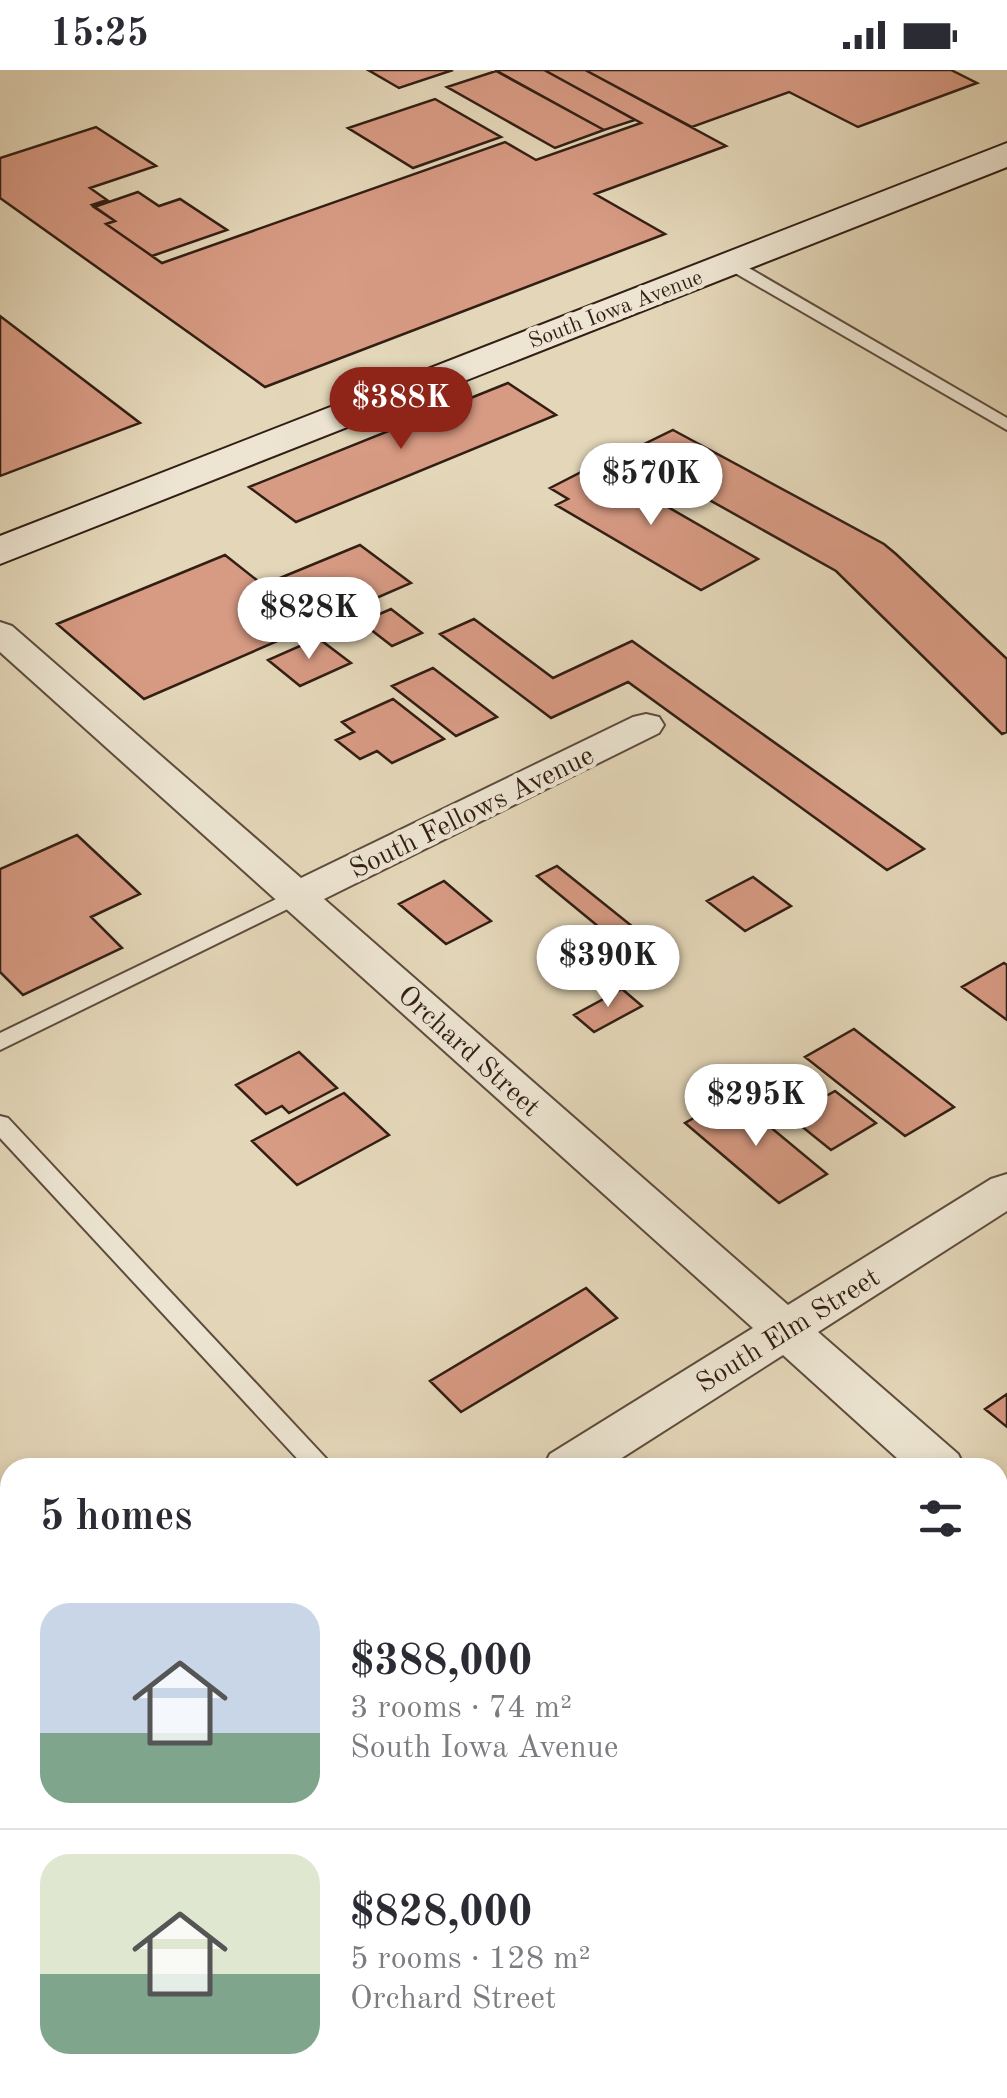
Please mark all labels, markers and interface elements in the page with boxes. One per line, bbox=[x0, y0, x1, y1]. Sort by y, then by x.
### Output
text: 15:25 bbox=[50, 16, 149, 54]
street label: South Iowa Avenue bbox=[526, 267, 706, 353]
pin: $388K bbox=[331, 367, 471, 452]
text: $388K bbox=[352, 383, 450, 415]
pin: $570K bbox=[581, 443, 721, 528]
text: $570K bbox=[602, 459, 700, 491]
pin: $828K bbox=[239, 577, 379, 662]
text: $828K bbox=[260, 593, 358, 625]
street label: South Fellows Avenue bbox=[346, 742, 599, 885]
pin: $390K bbox=[538, 925, 678, 1010]
text: $390K bbox=[559, 941, 657, 973]
street label: Orchard Street bbox=[392, 981, 544, 1123]
pin: $295K bbox=[686, 1064, 826, 1149]
text: $295K bbox=[707, 1080, 805, 1112]
street label: South Elm Street bbox=[692, 1264, 885, 1399]
icon: filters bbox=[913, 1491, 968, 1546]
text: 5 homes bbox=[40, 1497, 192, 1539]
text: $388,000 bbox=[350, 1642, 532, 1684]
icon: home bbox=[120, 1643, 240, 1763]
text: 3 rooms · 74 m² bbox=[350, 1693, 572, 1725]
text: South Iowa Avenue bbox=[350, 1733, 619, 1765]
text: $828,000 bbox=[350, 1893, 532, 1935]
icon: home bbox=[120, 1894, 240, 2014]
text: 5 rooms · 128 m² bbox=[350, 1944, 591, 1976]
text: Orchard Street bbox=[350, 1984, 556, 2016]

